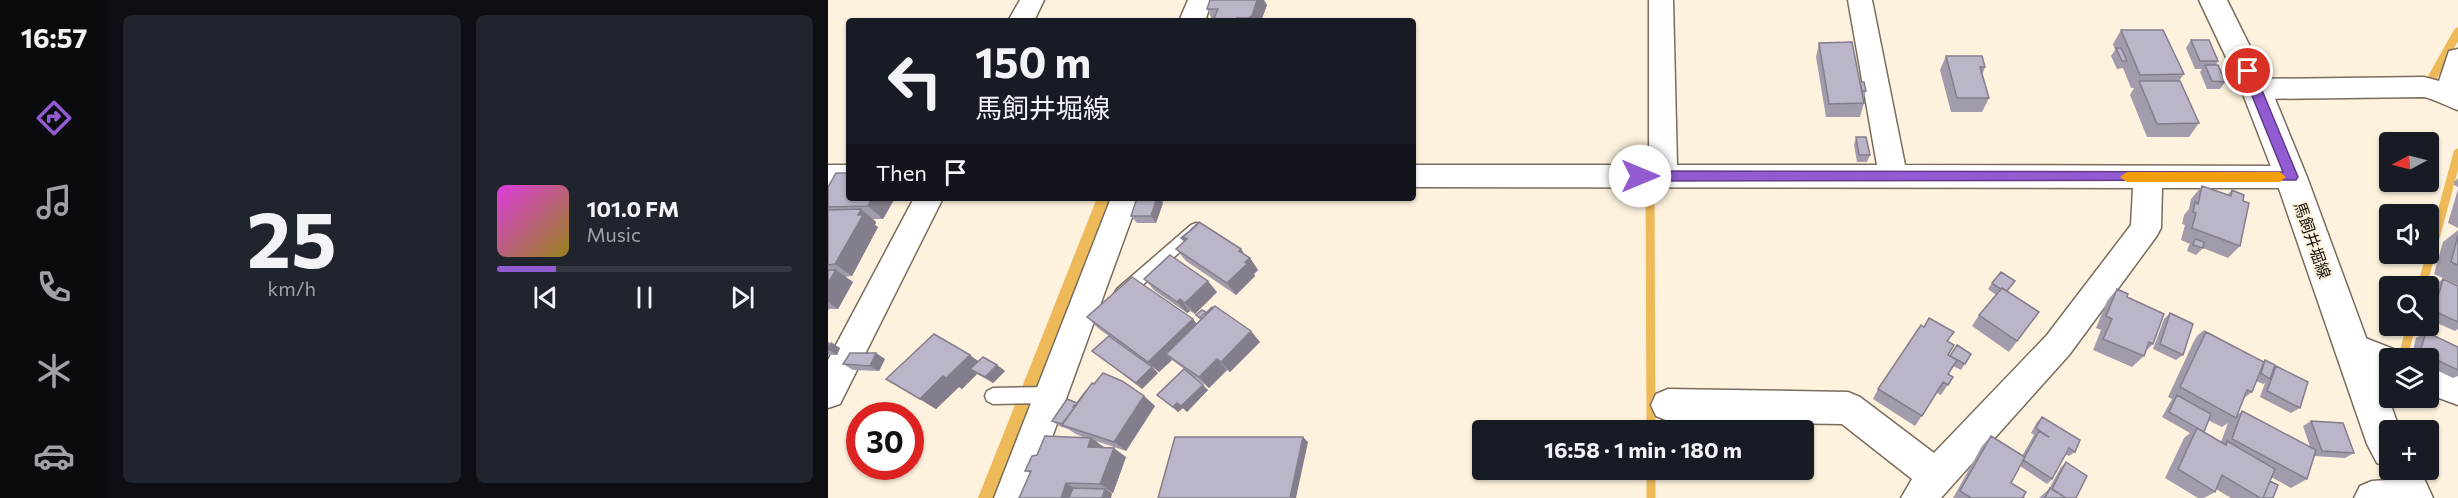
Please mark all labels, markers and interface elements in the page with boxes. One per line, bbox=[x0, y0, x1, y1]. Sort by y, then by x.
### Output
text: 16:57 bbox=[21, 21, 87, 54]
text: 150 m bbox=[975, 35, 1091, 87]
icon: left bbox=[876, 42, 954, 120]
pin bbox=[2222, 45, 2273, 96]
icon: arrive bbox=[2231, 54, 2264, 87]
text: 馬飼井堀線 bbox=[975, 91, 1110, 124]
icon: directions bbox=[33, 97, 75, 139]
north arrow bbox=[2379, 132, 2439, 192]
map controls bbox=[2379, 132, 2439, 480]
position arrow bbox=[1608, 144, 1672, 208]
icon: arrive bbox=[939, 156, 972, 189]
text: Then bbox=[876, 159, 927, 186]
icon: music bbox=[33, 181, 75, 223]
text: 25 bbox=[247, 189, 337, 284]
text: 101.0 FM bbox=[587, 195, 679, 222]
street label: 馬飼井堀線 bbox=[2291, 199, 2335, 281]
button: sound bbox=[2379, 204, 2439, 264]
text: Music bbox=[587, 222, 641, 246]
icon: phone bbox=[33, 266, 75, 308]
text: km/h bbox=[267, 276, 316, 300]
button: search bbox=[2379, 276, 2439, 336]
icon: previous bbox=[529, 281, 562, 314]
icon: pause bbox=[628, 281, 661, 314]
icon: next bbox=[726, 281, 759, 314]
button: layers bbox=[2379, 348, 2439, 408]
icon: climate bbox=[33, 350, 75, 392]
speed limit sign: 30 bbox=[846, 402, 924, 480]
button: + bbox=[2379, 420, 2439, 480]
icon: car bbox=[33, 435, 75, 477]
text: 16:58 · 1 min · 180 m bbox=[1544, 436, 1742, 463]

